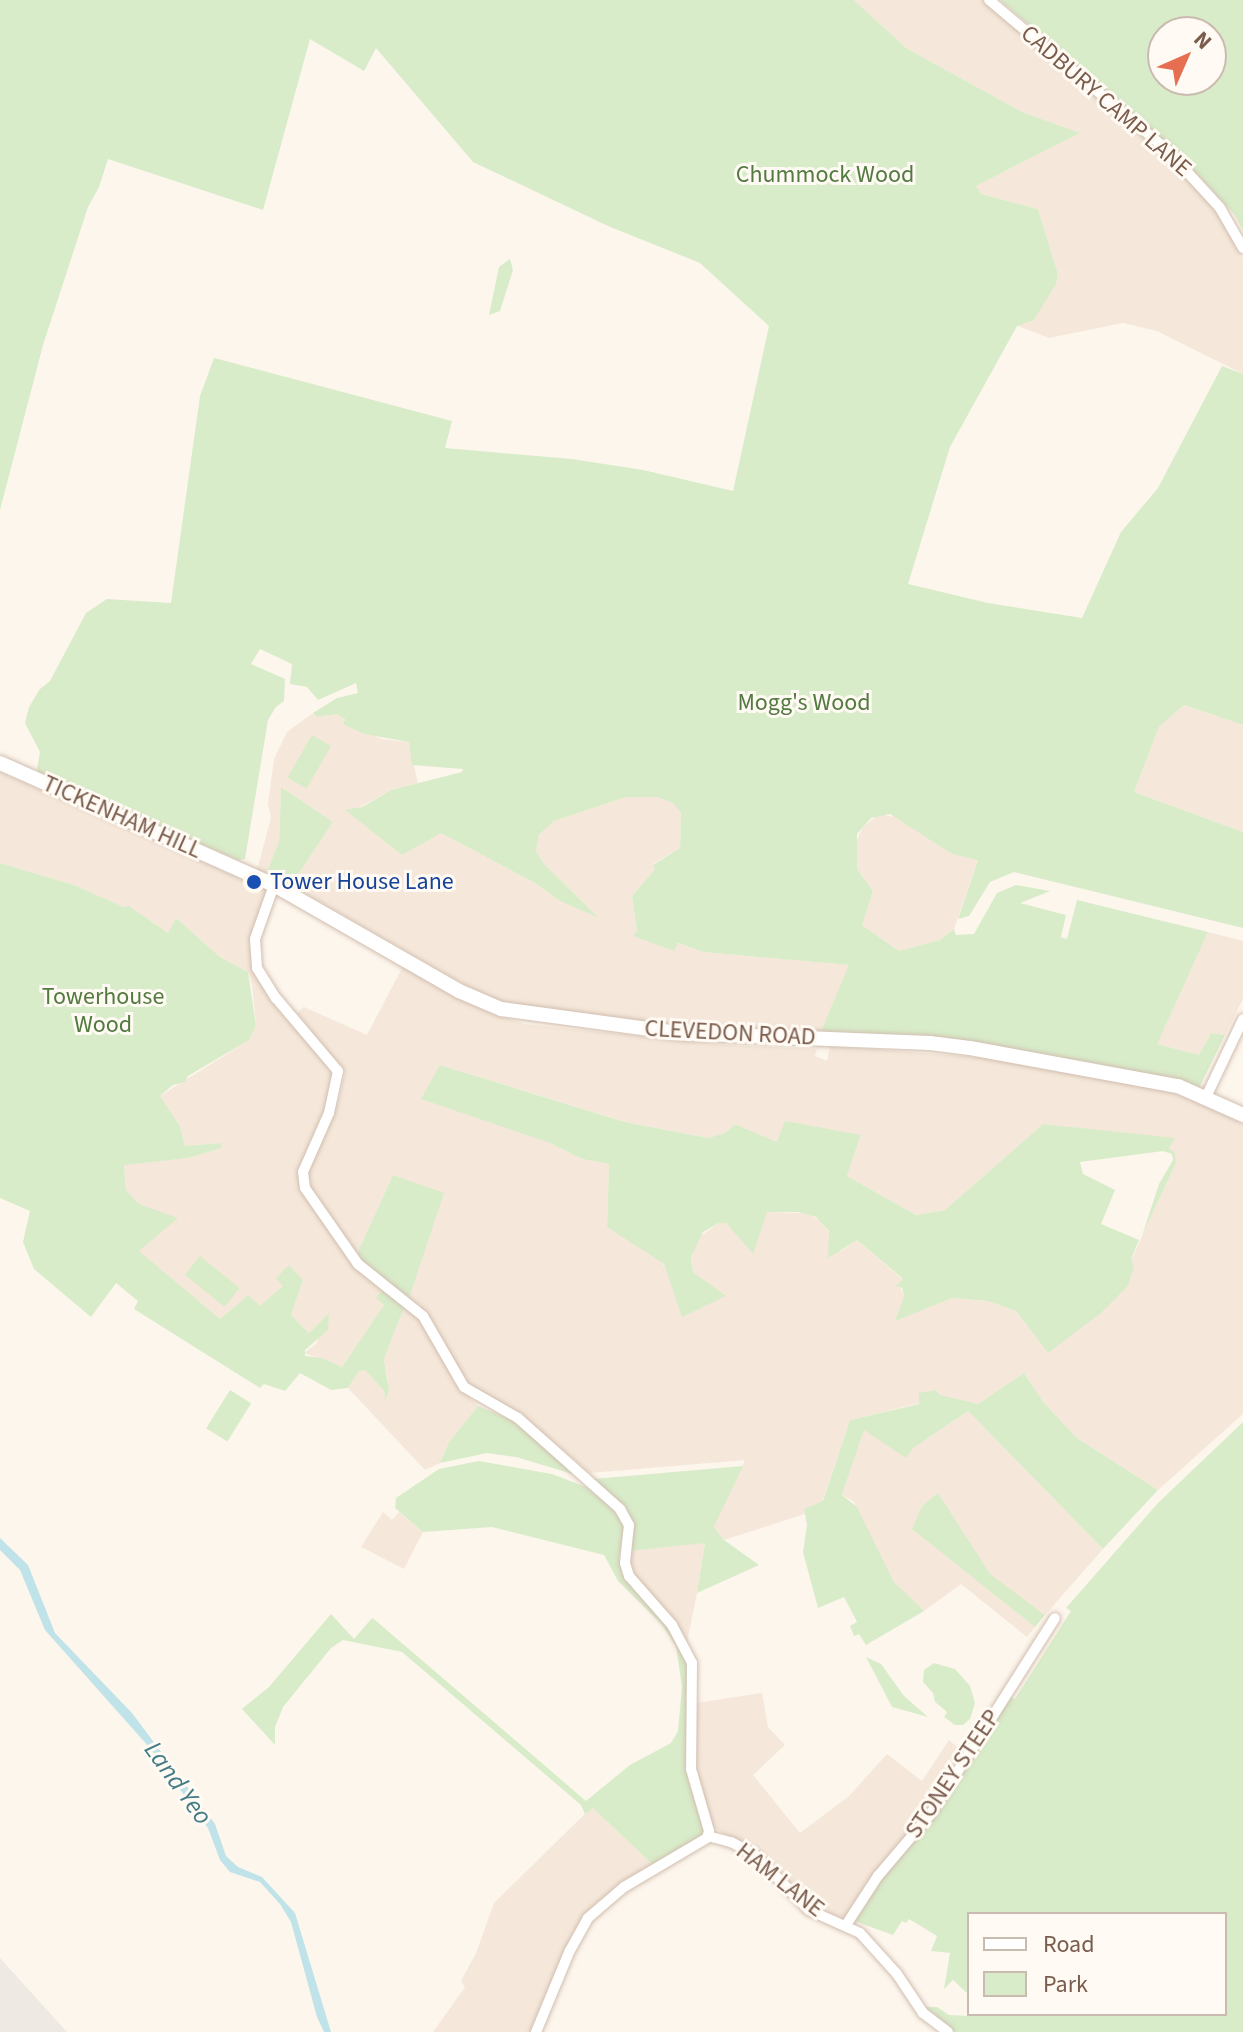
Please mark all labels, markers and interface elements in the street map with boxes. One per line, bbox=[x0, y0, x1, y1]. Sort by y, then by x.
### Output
north arrow bbox=[1147, 16, 1227, 96]
street label: CADBURY CAMP LANE bbox=[1015, 19, 1197, 183]
text: N bbox=[1186, 24, 1219, 57]
park label: Chummock Wood bbox=[736, 161, 914, 189]
park label: Mogg's Wood bbox=[737, 689, 871, 717]
street label: TICKENHAM HILL bbox=[38, 769, 206, 865]
place label: Tower House Lane bbox=[270, 868, 454, 896]
marker: Tower House Lane bbox=[245, 873, 263, 891]
park label: Towerhouse Wood bbox=[42, 983, 164, 1039]
street label: CLEVEDON ROAD bbox=[644, 1014, 816, 1052]
street label: STONEY STEEP bbox=[899, 1704, 1007, 1844]
water label: Land Yeo bbox=[137, 1735, 219, 1831]
street label: HAM LANE bbox=[730, 1837, 830, 1923]
legend bbox=[967, 1912, 1227, 2016]
text: Road bbox=[1043, 1927, 1095, 1962]
text: Park bbox=[1043, 1967, 1088, 2002]

